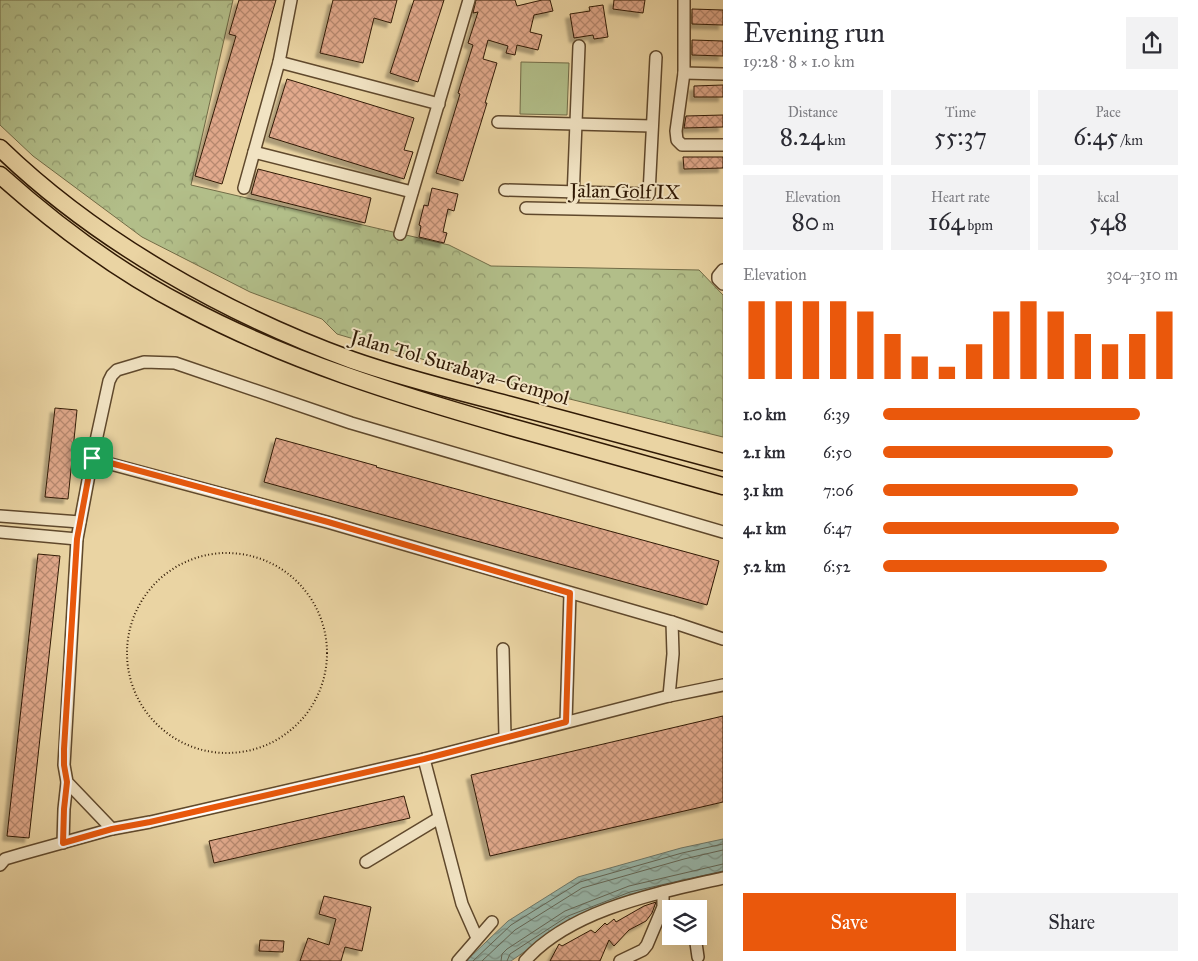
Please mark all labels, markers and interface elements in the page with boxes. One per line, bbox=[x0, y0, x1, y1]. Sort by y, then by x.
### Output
text: Evening run bbox=[743, 15, 885, 50]
button: share bbox=[1126, 17, 1178, 69]
text: 19:28 · 8 × 1.0 km bbox=[743, 52, 855, 71]
text: Distance bbox=[788, 104, 838, 121]
text: Time bbox=[945, 104, 976, 121]
text: Pace bbox=[1095, 104, 1121, 121]
text: 8.24 bbox=[780, 121, 825, 152]
text: 55:37 bbox=[934, 121, 987, 152]
text: 6:45 bbox=[1073, 121, 1118, 152]
text: km bbox=[825, 132, 846, 149]
text: /km bbox=[1118, 132, 1143, 149]
street label: Jalan Golf IX bbox=[568, 178, 681, 205]
text: Elevation bbox=[785, 189, 841, 206]
text: Heart rate bbox=[931, 189, 990, 206]
text: kcal bbox=[1097, 189, 1119, 206]
text: 80 bbox=[792, 206, 819, 237]
text: 164 bbox=[928, 206, 965, 237]
text: 548 bbox=[1089, 206, 1127, 237]
text: m bbox=[819, 217, 834, 234]
text: bpm bbox=[965, 217, 993, 234]
text: Elevation bbox=[743, 265, 807, 284]
text: 304–310 m bbox=[1106, 265, 1178, 284]
street label: Jalan Tol Surabaya–Gempol bbox=[346, 324, 573, 411]
text: 1.0 km bbox=[743, 405, 786, 424]
text: 6:39 bbox=[823, 405, 850, 424]
pin bbox=[71, 437, 113, 479]
text: 2.1 km bbox=[743, 443, 785, 462]
text: 6:50 bbox=[823, 443, 852, 462]
icon: arrive bbox=[78, 444, 106, 472]
text: 3.1 km bbox=[743, 481, 783, 500]
text: 7:06 bbox=[823, 481, 853, 500]
text: 4.1 km bbox=[743, 519, 786, 538]
text: 6:47 bbox=[823, 519, 852, 538]
text: 5.2 km bbox=[743, 557, 786, 576]
text: 6:52 bbox=[823, 557, 851, 576]
button: Save bbox=[743, 893, 956, 951]
button: Share bbox=[966, 893, 1178, 951]
map controls bbox=[662, 900, 707, 945]
button: layers bbox=[662, 900, 707, 945]

